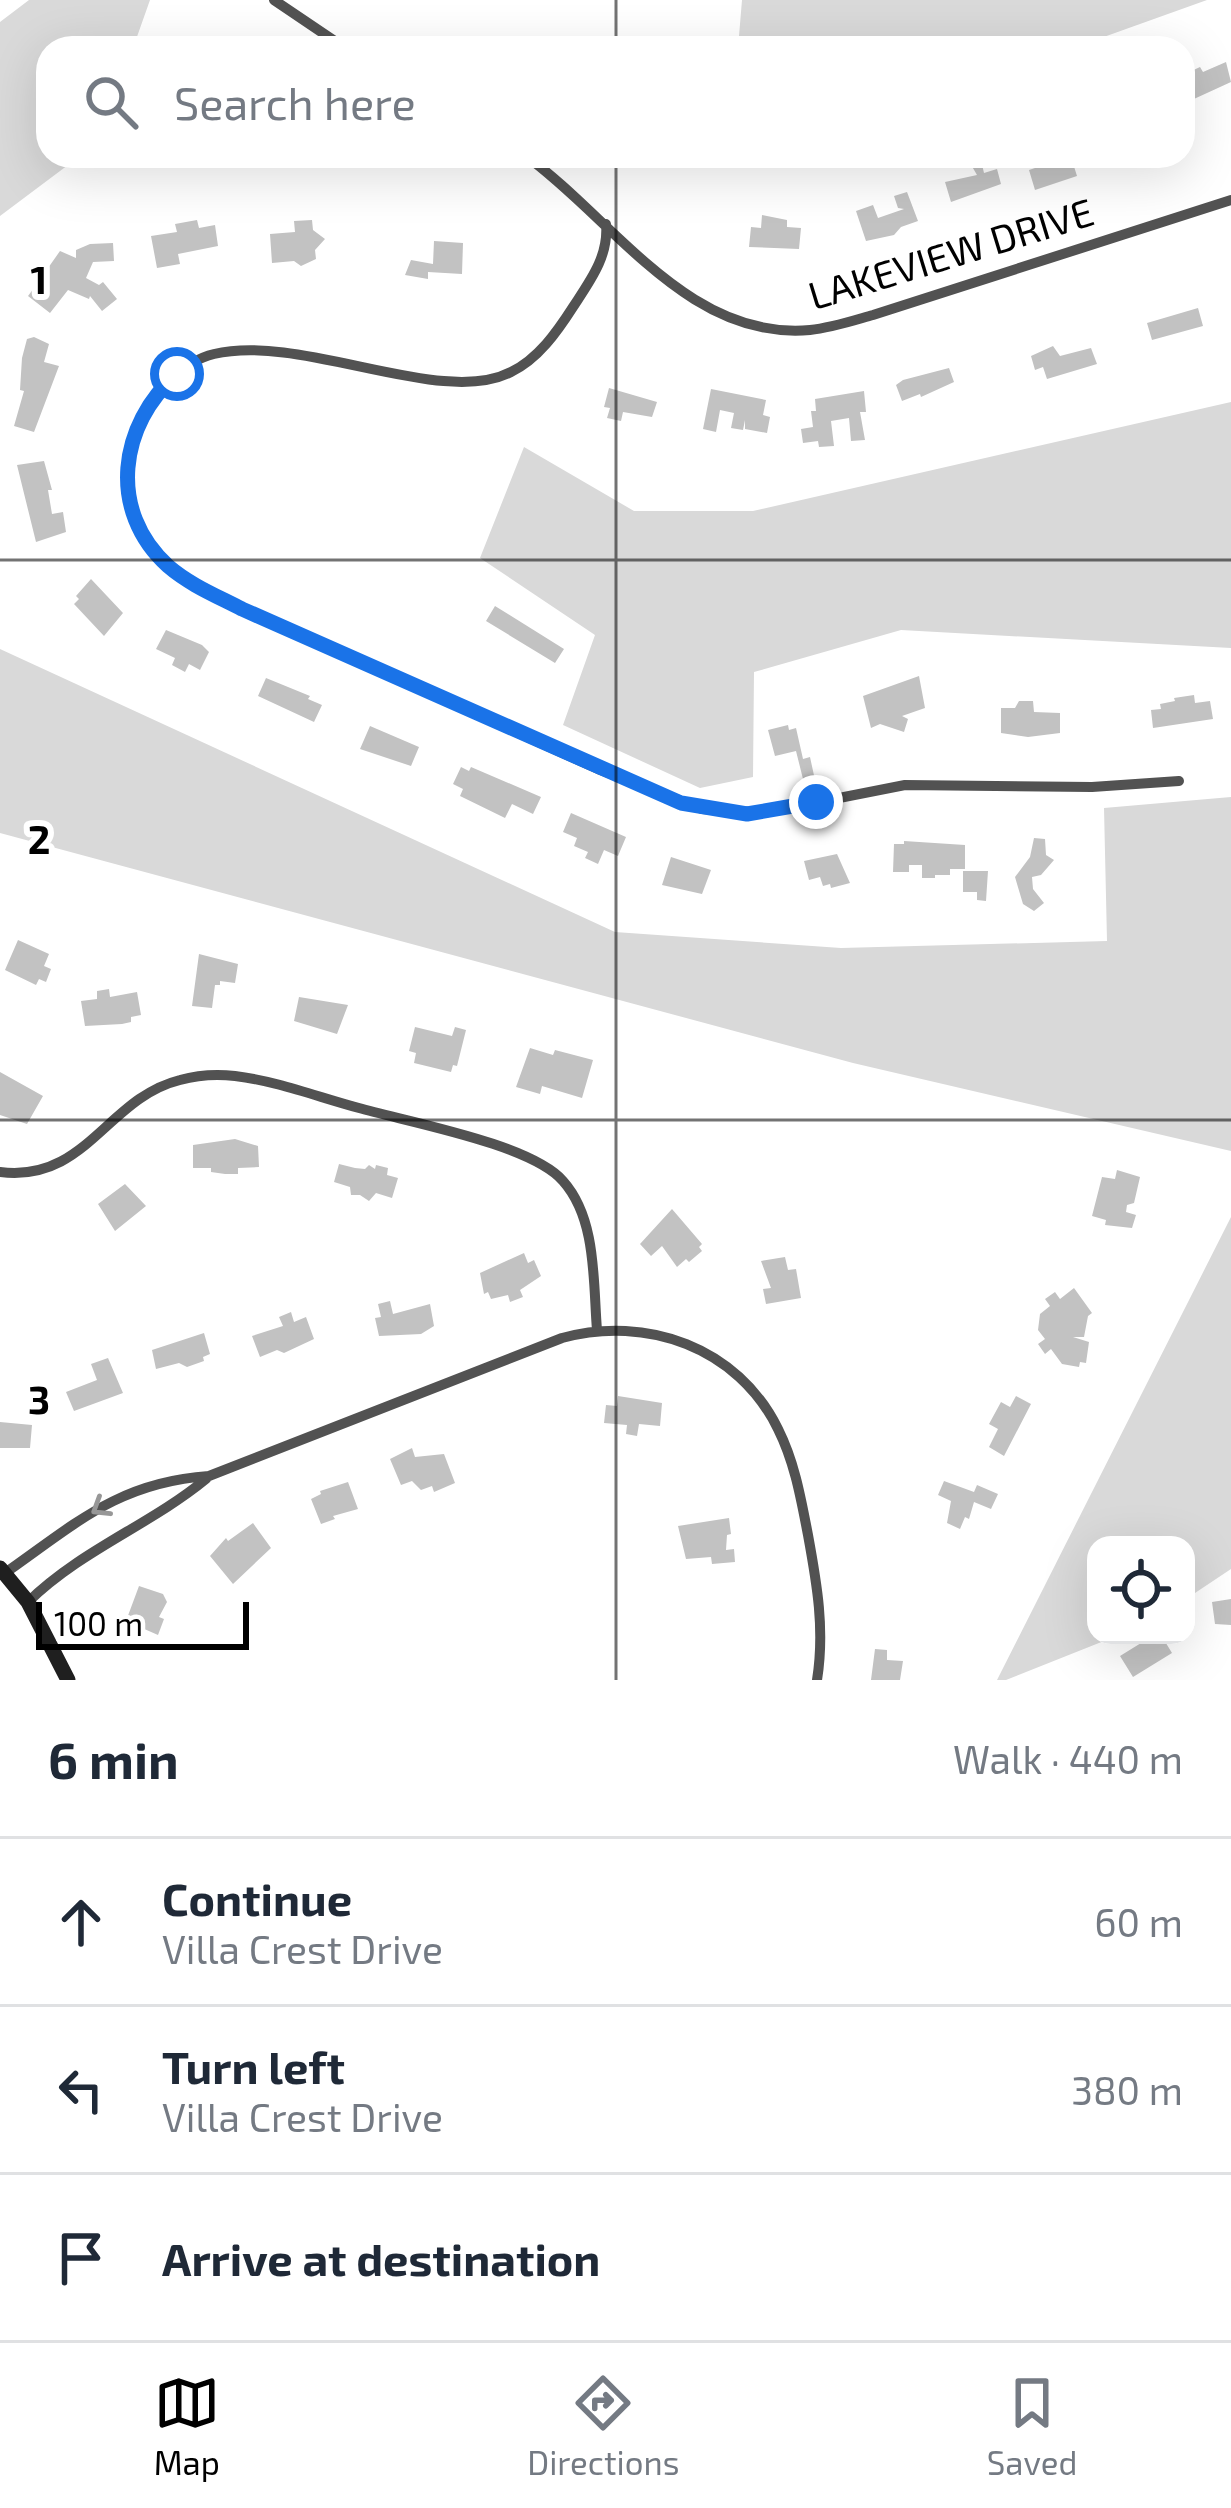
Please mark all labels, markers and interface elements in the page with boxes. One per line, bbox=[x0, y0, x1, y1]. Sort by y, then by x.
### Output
search box bbox=[36, 36, 1195, 168]
icon: search bbox=[78, 69, 144, 135]
text: Search here bbox=[174, 75, 416, 129]
street label: LAKEVIEW DRIVE bbox=[802, 187, 1099, 318]
text: 1 bbox=[31, 255, 47, 302]
route start bbox=[150, 347, 204, 401]
route end bbox=[789, 775, 843, 829]
text: 2 bbox=[28, 815, 50, 862]
text: 3 bbox=[28, 1375, 50, 1422]
one-way arrow bbox=[91, 1494, 113, 1516]
map controls bbox=[1087, 1536, 1195, 1644]
button: locate bbox=[1087, 1536, 1195, 1644]
scale bar bbox=[36, 1596, 249, 1649]
text: 100 m bbox=[54, 1603, 143, 1643]
text: 6 min bbox=[48, 1728, 179, 1789]
text: Walk · 440 m bbox=[953, 1735, 1183, 1782]
text: Continue bbox=[162, 1871, 352, 1925]
icon: ahead bbox=[48, 1889, 114, 1955]
text: 60 m bbox=[1094, 1898, 1183, 1945]
text: Villa Crest Drive bbox=[162, 1925, 443, 1972]
text: Turn left bbox=[162, 2039, 345, 2093]
icon: left bbox=[48, 2057, 114, 2123]
text: 380 m bbox=[1071, 2066, 1183, 2113]
text: Villa Crest Drive bbox=[162, 2093, 443, 2140]
icon: arrive bbox=[48, 2225, 114, 2291]
text: Arrive at destination bbox=[162, 2231, 600, 2285]
tab: Map bbox=[154, 2370, 220, 2482]
tab: Directions bbox=[527, 2370, 679, 2482]
tab: Saved bbox=[987, 2370, 1077, 2482]

